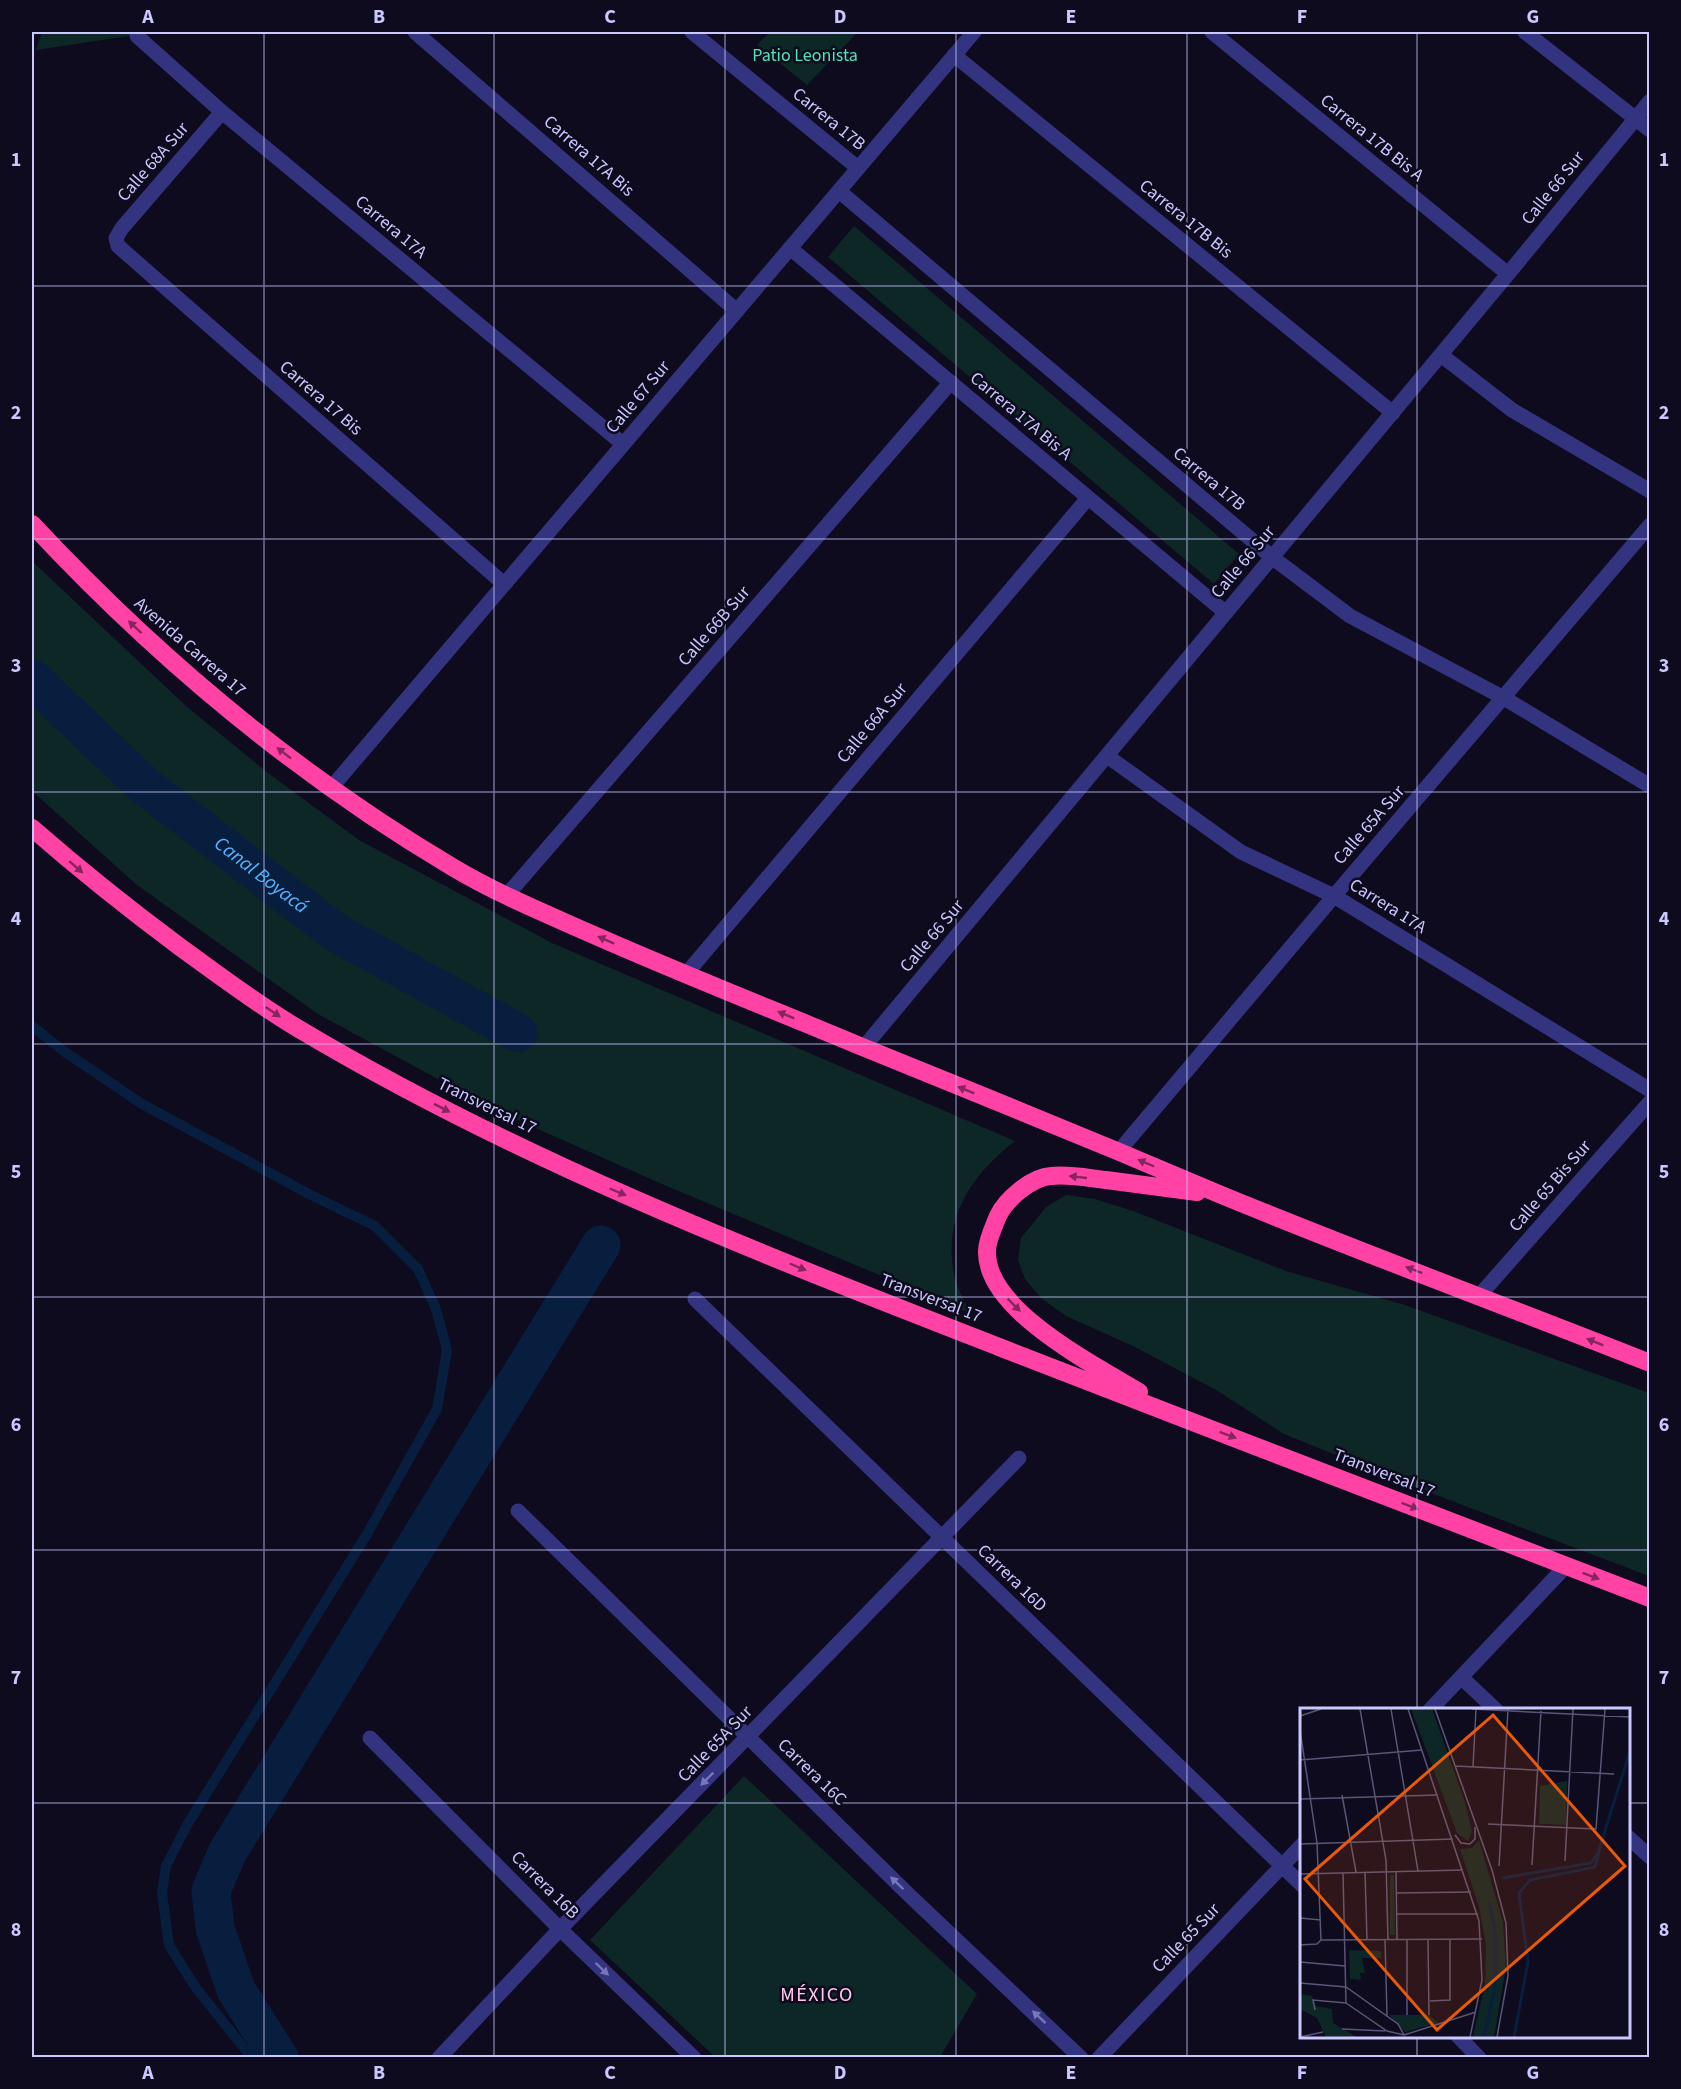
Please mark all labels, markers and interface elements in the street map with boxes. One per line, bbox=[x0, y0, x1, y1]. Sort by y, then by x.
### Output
text: A bbox=[141, 3, 154, 31]
text: B bbox=[373, 3, 385, 31]
text: C bbox=[604, 3, 616, 31]
text: D bbox=[834, 3, 846, 31]
text: E bbox=[1066, 3, 1076, 31]
text: F bbox=[1297, 3, 1307, 31]
text: G bbox=[1527, 3, 1539, 31]
park label: Patio Leonista bbox=[752, 43, 858, 68]
street label: Carrera 17B bbox=[787, 82, 871, 156]
street label: Carrera 17B Bis A bbox=[1315, 88, 1429, 188]
street label: Carrera 17A Bis bbox=[538, 110, 640, 202]
street label: Calle 68A Sur bbox=[111, 116, 195, 207]
street label: Calle 66 Sur bbox=[1516, 145, 1591, 230]
text: 1 bbox=[11, 146, 21, 174]
text: 1 bbox=[1659, 146, 1669, 174]
street label: Carrera 17B Bis bbox=[1134, 174, 1238, 264]
street label: Carrera 17A bbox=[350, 190, 432, 265]
street label: Carrera 17 Bis bbox=[274, 355, 368, 441]
street label: Calle 67 Sur bbox=[600, 355, 676, 439]
street label: Carrera 17A Bis A bbox=[965, 366, 1078, 466]
text: 2 bbox=[11, 399, 21, 427]
text: 2 bbox=[1659, 399, 1669, 427]
street label: Carrera 17B bbox=[1167, 441, 1251, 517]
street label: Calle 66 Sur bbox=[1205, 520, 1281, 604]
street label: Calle 66B Sur bbox=[672, 580, 756, 671]
street label: Avenida Carrera 17 bbox=[129, 591, 251, 703]
one-way arrow bbox=[128, 621, 142, 635]
text: 3 bbox=[11, 652, 21, 680]
text: 3 bbox=[1659, 652, 1669, 680]
street label: Calle 66A Sur bbox=[831, 677, 914, 769]
one-way arrow bbox=[276, 748, 291, 760]
street label: Calle 65A Sur bbox=[1327, 779, 1411, 870]
water label: Canal Boyacá bbox=[208, 830, 314, 921]
one-way arrow bbox=[68, 860, 83, 873]
street label: Carrera 17A bbox=[1345, 872, 1432, 940]
street label: Calle 66 Sur bbox=[894, 894, 970, 978]
text: 4 bbox=[11, 905, 22, 933]
text: 4 bbox=[1659, 905, 1670, 933]
one-way arrow bbox=[596, 935, 614, 945]
one-way arrow bbox=[264, 1006, 280, 1018]
one-way arrow bbox=[776, 1010, 794, 1020]
street label: Transversal 17 bbox=[433, 1071, 541, 1141]
one-way arrow bbox=[956, 1085, 974, 1095]
one-way arrow bbox=[434, 1103, 451, 1113]
street label: Calle 65 Bis Sur bbox=[1503, 1134, 1597, 1237]
text: 5 bbox=[11, 1158, 21, 1186]
one-way arrow bbox=[1137, 1158, 1155, 1168]
text: 5 bbox=[1659, 1158, 1669, 1186]
one-way arrow bbox=[1068, 1172, 1087, 1182]
one-way arrow bbox=[610, 1187, 628, 1197]
one-way arrow bbox=[790, 1262, 808, 1272]
one-way arrow bbox=[1405, 1265, 1423, 1274]
street label: Transversal 17 bbox=[876, 1267, 986, 1329]
one-way arrow bbox=[1006, 1298, 1020, 1312]
one-way arrow bbox=[1586, 1337, 1604, 1346]
text: 6 bbox=[11, 1411, 21, 1439]
text: 6 bbox=[1659, 1411, 1669, 1439]
one-way arrow bbox=[1219, 1431, 1237, 1441]
street label: Transversal 17 bbox=[1329, 1442, 1439, 1504]
one-way arrow bbox=[1401, 1501, 1419, 1511]
street label: Carrera 16D bbox=[972, 1538, 1052, 1618]
one-way arrow bbox=[1583, 1571, 1601, 1581]
text: 7 bbox=[11, 1664, 21, 1692]
text: 7 bbox=[1659, 1664, 1669, 1692]
street label: Calle 65A Sur bbox=[672, 1700, 759, 1788]
inset map bbox=[1300, 1708, 1630, 2038]
street label: Carrera 16C bbox=[772, 1733, 852, 1811]
one-way arrow bbox=[701, 1771, 715, 1785]
street label: Carrera 16B bbox=[505, 1845, 585, 1925]
one-way arrow bbox=[891, 1877, 905, 1891]
street label: Calle 65 Sur bbox=[1146, 1897, 1226, 1978]
text: 8 bbox=[11, 1916, 21, 1944]
text: 8 bbox=[1659, 1916, 1669, 1944]
one-way arrow bbox=[595, 1962, 609, 1976]
district label: MÉXICO bbox=[780, 1981, 854, 2009]
one-way arrow bbox=[1032, 2011, 1046, 2025]
text: A bbox=[141, 2059, 154, 2087]
text: B bbox=[373, 2059, 385, 2087]
text: C bbox=[604, 2059, 616, 2087]
text: D bbox=[834, 2059, 846, 2087]
text: E bbox=[1066, 2059, 1076, 2087]
text: F bbox=[1297, 2059, 1307, 2087]
text: G bbox=[1527, 2059, 1539, 2087]

